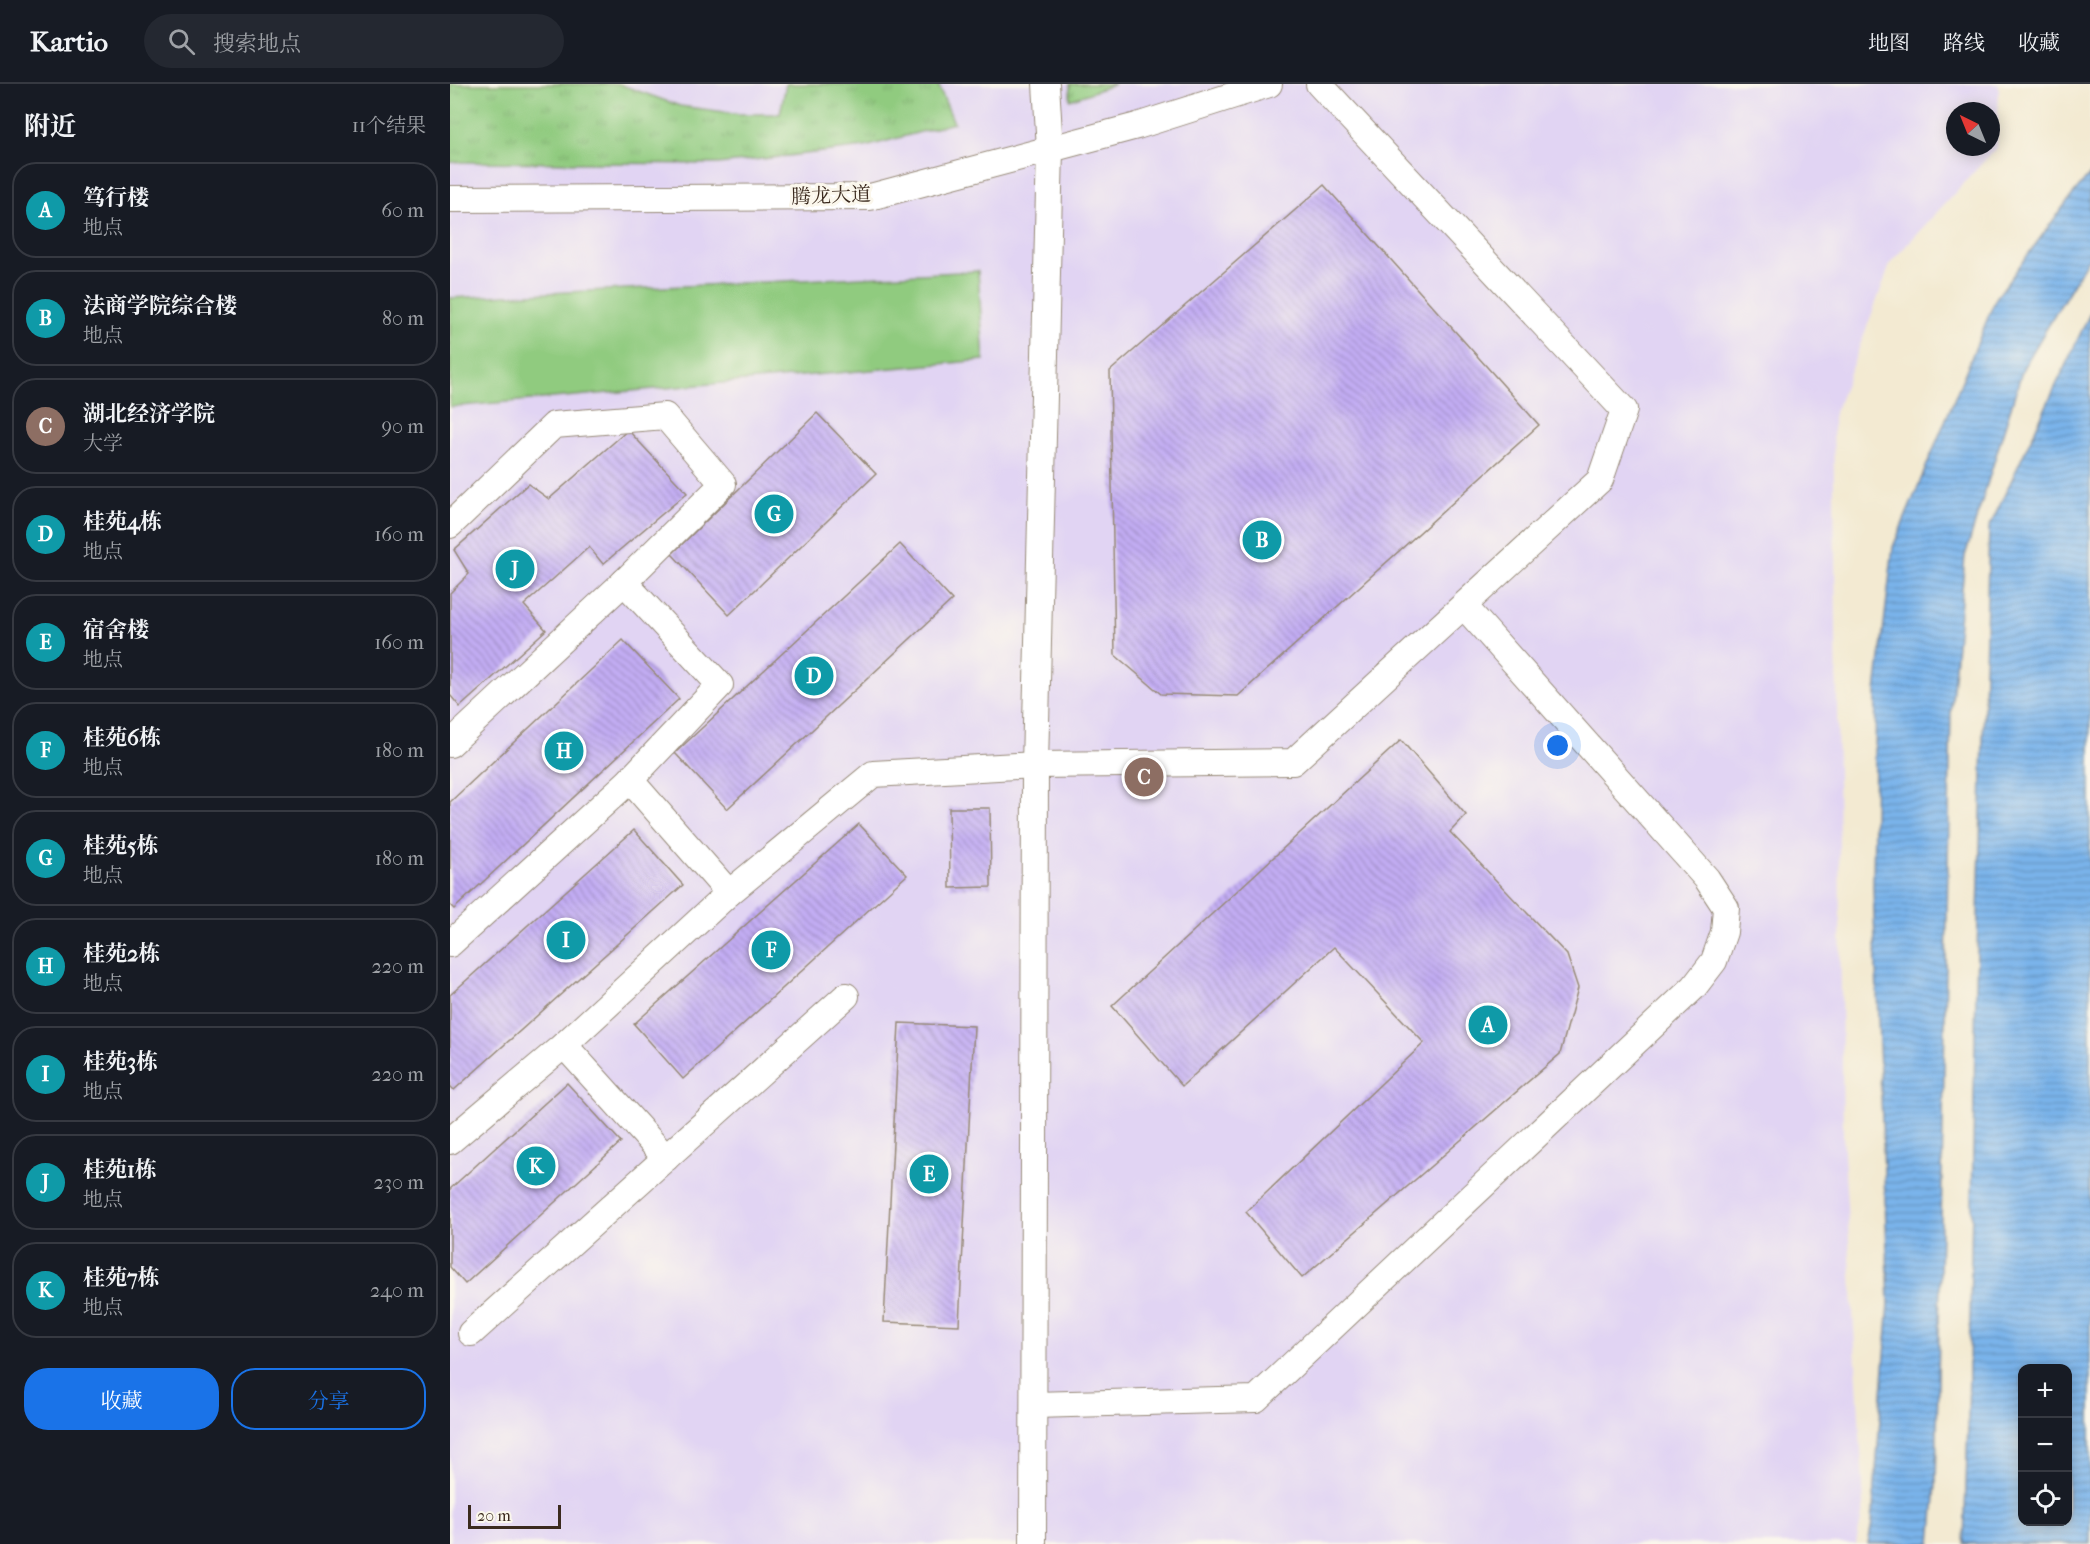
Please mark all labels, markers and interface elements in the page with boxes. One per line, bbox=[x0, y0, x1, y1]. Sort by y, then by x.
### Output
search box bbox=[144, 14, 564, 68]
text: Kartio bbox=[30, 25, 108, 58]
icon: search bbox=[165, 25, 198, 58]
text: 搜索地点 bbox=[213, 31, 301, 57]
text: 地图 bbox=[1868, 31, 1910, 55]
text: 路线 bbox=[1943, 31, 1985, 55]
text: 收藏 bbox=[2018, 31, 2060, 55]
north arrow bbox=[1946, 102, 2000, 156]
text: 附近 bbox=[24, 111, 76, 142]
text: 11个结果 bbox=[352, 114, 426, 137]
street label: 腾龙大道 bbox=[791, 183, 871, 208]
text: 笃行楼 bbox=[83, 185, 149, 211]
text: A bbox=[39, 199, 52, 222]
text: 60 m bbox=[381, 199, 424, 222]
text: 地点 bbox=[83, 216, 123, 239]
text: 法商学院综合楼 bbox=[83, 293, 237, 319]
text: B bbox=[39, 307, 52, 330]
text: 80 m bbox=[382, 307, 424, 330]
text: 地点 bbox=[83, 324, 123, 347]
text: 湖北经济学院 bbox=[83, 401, 215, 427]
text: C bbox=[39, 415, 52, 438]
text: 90 m bbox=[382, 415, 424, 438]
text: 大学 bbox=[83, 432, 123, 455]
pin: G bbox=[754, 492, 794, 536]
text: 桂苑4栋 bbox=[83, 509, 162, 535]
pin: B bbox=[1242, 518, 1282, 562]
text: D bbox=[38, 523, 53, 546]
text: 160 m bbox=[374, 523, 424, 546]
text: 地点 bbox=[83, 540, 123, 563]
pin: J bbox=[496, 546, 534, 592]
text: 宿舍楼 bbox=[83, 617, 149, 643]
text: E bbox=[39, 631, 52, 654]
text: 160 m bbox=[374, 631, 424, 654]
text: 地点 bbox=[83, 648, 123, 671]
pin: D bbox=[794, 654, 834, 698]
text: 桂苑6栋 bbox=[83, 725, 161, 751]
pin: H bbox=[544, 728, 584, 774]
your location bbox=[1543, 731, 1572, 760]
text: F bbox=[40, 739, 51, 762]
text: 180 m bbox=[375, 739, 424, 762]
pin: C bbox=[1124, 754, 1164, 800]
text: 地点 bbox=[83, 756, 123, 779]
text: 桂苑5栋 bbox=[83, 833, 159, 859]
text: G bbox=[38, 847, 53, 870]
text: 180 m bbox=[375, 847, 424, 870]
text: 地点 bbox=[83, 864, 123, 887]
pin: I bbox=[546, 918, 586, 962]
pin: F bbox=[752, 928, 790, 972]
text: 桂苑2栋 bbox=[83, 941, 160, 967]
text: H bbox=[38, 955, 53, 978]
text: 220 m bbox=[371, 955, 424, 978]
text: 地点 bbox=[83, 972, 123, 995]
pin: A bbox=[1468, 1002, 1508, 1048]
text: 桂苑3栋 bbox=[83, 1049, 158, 1075]
text: I bbox=[42, 1063, 49, 1086]
text: 220 m bbox=[371, 1063, 424, 1086]
text: 地点 bbox=[83, 1080, 123, 1103]
pin: K bbox=[516, 1144, 556, 1188]
pin: E bbox=[910, 1152, 948, 1196]
text: 桂苑1栋 bbox=[83, 1157, 157, 1183]
text: J bbox=[42, 1171, 49, 1194]
text: 230 m bbox=[374, 1171, 424, 1194]
text: 地点 bbox=[83, 1188, 123, 1211]
text: 桂苑7栋 bbox=[83, 1265, 160, 1291]
text: K bbox=[38, 1279, 53, 1302]
text: 240 m bbox=[370, 1279, 424, 1302]
text: 地点 bbox=[83, 1296, 123, 1319]
map controls bbox=[2018, 1364, 2072, 1526]
button: + bbox=[2018, 1364, 2072, 1418]
button: 收藏 bbox=[24, 1368, 219, 1430]
button: 分享 bbox=[231, 1368, 426, 1430]
button: − bbox=[2018, 1418, 2072, 1472]
button: locate bbox=[2018, 1472, 2072, 1526]
scale bar bbox=[468, 1502, 561, 1530]
text: 20 m bbox=[477, 1506, 511, 1525]

